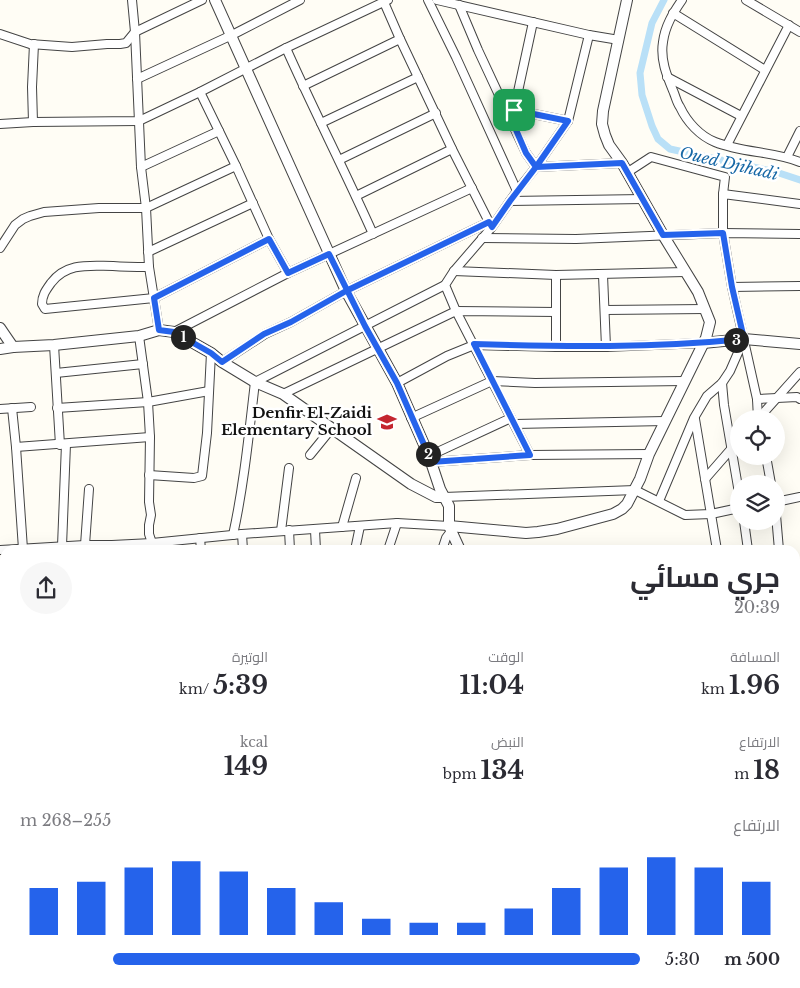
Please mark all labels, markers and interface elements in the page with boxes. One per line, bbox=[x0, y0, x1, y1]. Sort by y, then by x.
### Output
pin bbox=[493, 89, 535, 131]
icon: arrive bbox=[500, 96, 528, 124]
water label: Oued Djihadi bbox=[678, 142, 781, 184]
pin: 1 bbox=[170, 324, 196, 350]
text: 1 bbox=[180, 328, 187, 346]
pin: 3 bbox=[724, 328, 748, 352]
text: 3 bbox=[732, 331, 741, 349]
place label: Denfir El-Zaidi Elementary School bbox=[221, 403, 373, 439]
map controls bbox=[730, 410, 785, 530]
button: locate bbox=[730, 410, 785, 465]
school or university icon: Denfir El-Zaidi Elementary School bbox=[376, 411, 398, 433]
pin: 2 bbox=[416, 442, 440, 466]
text: 2 bbox=[424, 445, 433, 463]
button: layers bbox=[730, 475, 785, 530]
text: جري مسائي bbox=[630, 560, 780, 595]
button: share bbox=[20, 562, 72, 614]
text: 20:39 bbox=[734, 597, 780, 617]
text: الوتيرة bbox=[232, 648, 268, 666]
text: الوقت bbox=[488, 648, 524, 666]
text: المسافة bbox=[730, 648, 780, 666]
text: 5:39 bbox=[213, 670, 268, 701]
text: 11:04 bbox=[460, 670, 524, 701]
text: 1.96 bbox=[729, 670, 780, 701]
text: /km bbox=[179, 680, 213, 698]
text: km bbox=[701, 680, 729, 698]
text: kcal bbox=[240, 733, 268, 751]
text: النبض bbox=[491, 733, 524, 751]
text: الارتفاع bbox=[739, 733, 780, 751]
text: 149 bbox=[224, 751, 268, 782]
text: 134 bbox=[481, 755, 524, 786]
text: 18 bbox=[753, 755, 780, 786]
text: bpm bbox=[443, 765, 481, 783]
text: m bbox=[734, 765, 753, 783]
text: 255–268 m bbox=[20, 810, 111, 830]
text: الارتفاع bbox=[733, 815, 780, 835]
text: 5:30 bbox=[665, 949, 700, 969]
text: 500 m bbox=[724, 949, 780, 969]

